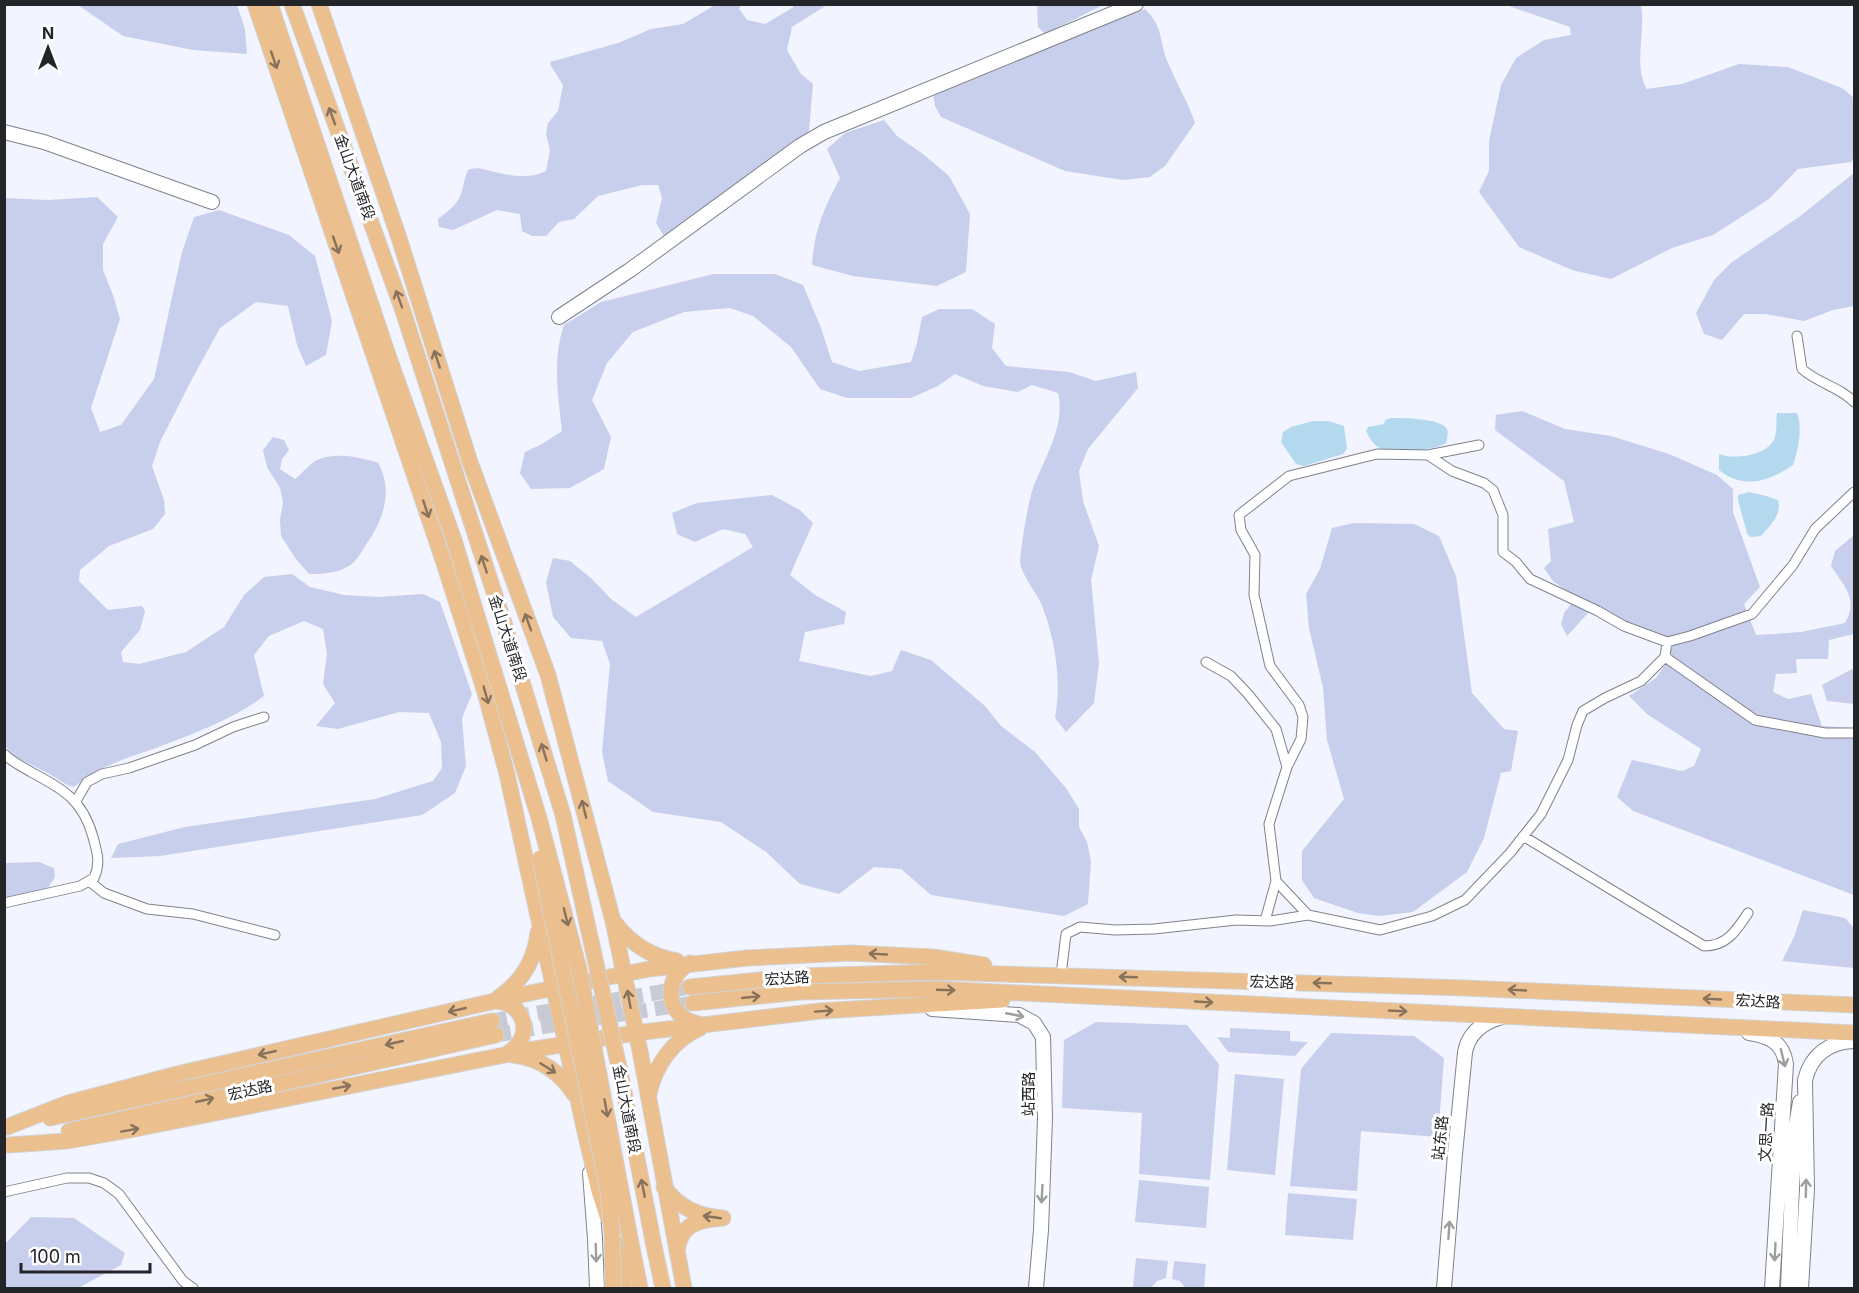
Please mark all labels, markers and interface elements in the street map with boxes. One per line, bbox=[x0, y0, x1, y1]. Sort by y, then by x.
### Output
north arrow bbox=[18, 18, 78, 78]
text: N bbox=[42, 23, 54, 43]
one-way arrow bbox=[269, 50, 280, 69]
one-way arrow bbox=[326, 107, 337, 125]
street label: 金山大道南段 bbox=[331, 131, 379, 223]
one-way arrow bbox=[332, 235, 343, 254]
one-way arrow bbox=[393, 290, 404, 309]
one-way arrow bbox=[431, 350, 442, 369]
one-way arrow bbox=[421, 499, 432, 518]
one-way arrow bbox=[478, 555, 489, 574]
street label: 金山大道南段 bbox=[485, 592, 531, 684]
one-way arrow bbox=[522, 614, 533, 632]
one-way arrow bbox=[480, 685, 492, 704]
one-way arrow bbox=[538, 743, 549, 762]
one-way arrow bbox=[578, 800, 590, 819]
one-way arrow bbox=[560, 907, 572, 926]
one-way arrow bbox=[869, 949, 889, 960]
street label: 宏达路 bbox=[764, 967, 810, 989]
one-way arrow bbox=[1118, 971, 1138, 983]
street label: 宏达路 bbox=[1249, 972, 1295, 992]
one-way arrow bbox=[1313, 978, 1333, 989]
one-way arrow bbox=[935, 984, 955, 995]
one-way arrow bbox=[1508, 985, 1528, 996]
one-way arrow bbox=[623, 990, 634, 1009]
street label: 宏达路 bbox=[1735, 990, 1781, 1012]
one-way arrow bbox=[741, 991, 761, 1002]
one-way arrow bbox=[1703, 993, 1723, 1004]
one-way arrow bbox=[1193, 996, 1213, 1007]
one-way arrow bbox=[448, 1004, 467, 1016]
one-way arrow bbox=[814, 1005, 834, 1016]
one-way arrow bbox=[1388, 1005, 1408, 1016]
one-way arrow bbox=[1005, 1010, 1024, 1021]
one-way arrow bbox=[385, 1037, 404, 1049]
one-way arrow bbox=[258, 1048, 277, 1060]
one-way arrow bbox=[1778, 1048, 1790, 1067]
one-way arrow bbox=[539, 1062, 556, 1074]
street label: 金山大道南段 bbox=[609, 1063, 645, 1155]
street label: 站西路 bbox=[1019, 1071, 1038, 1117]
street label: 宏达路 bbox=[226, 1076, 274, 1104]
one-way arrow bbox=[331, 1081, 351, 1092]
one-way arrow bbox=[194, 1094, 214, 1105]
one-way arrow bbox=[601, 1097, 612, 1117]
street label: 文思一路 bbox=[1755, 1102, 1777, 1162]
street label: 站东路 bbox=[1428, 1115, 1452, 1161]
one-way arrow bbox=[120, 1124, 139, 1135]
one-way arrow bbox=[637, 1179, 648, 1198]
one-way arrow bbox=[1801, 1179, 1812, 1199]
one-way arrow bbox=[1037, 1184, 1048, 1204]
one-way arrow bbox=[702, 1211, 722, 1222]
one-way arrow bbox=[1444, 1221, 1455, 1241]
scale bar bbox=[21, 1236, 150, 1274]
one-way arrow bbox=[1770, 1242, 1781, 1262]
one-way arrow bbox=[590, 1243, 602, 1263]
text: 100 m bbox=[30, 1246, 81, 1267]

